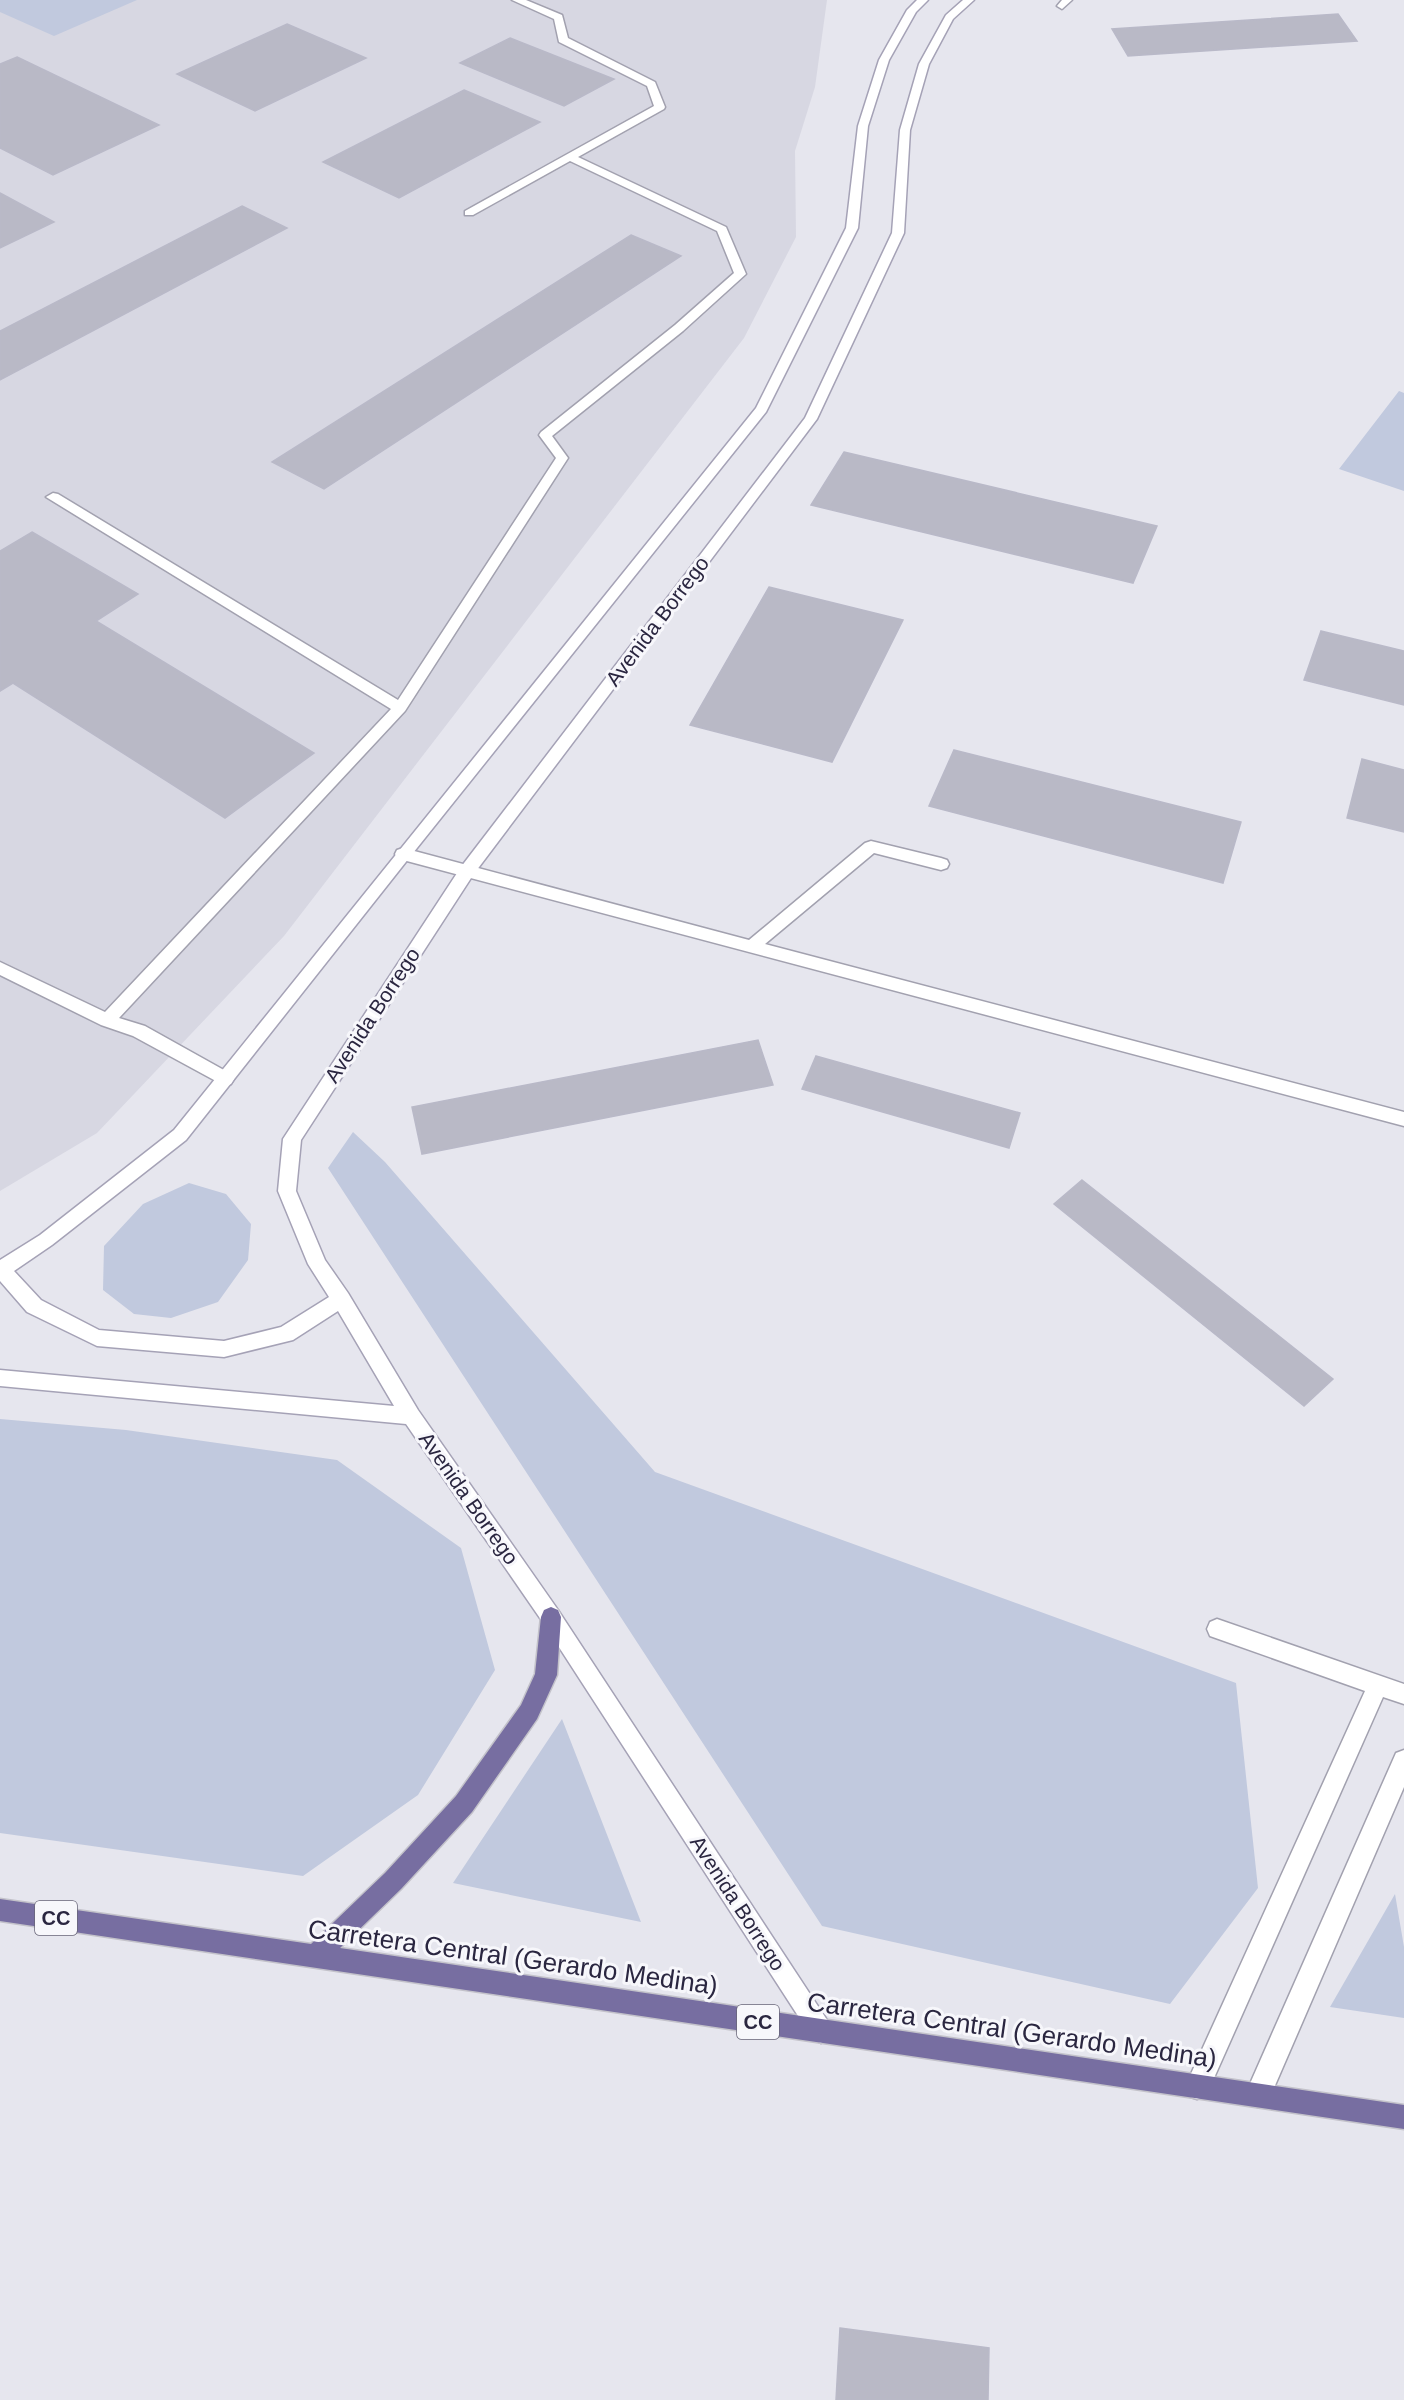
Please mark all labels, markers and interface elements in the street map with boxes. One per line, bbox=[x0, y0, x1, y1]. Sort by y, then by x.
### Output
street label: Avenida Borrego bbox=[601, 552, 713, 690]
street label: Avenida Borrego bbox=[320, 943, 424, 1087]
street label: Avenida Borrego bbox=[415, 1427, 523, 1569]
street label: Avenida Borrego bbox=[686, 1831, 790, 1975]
road number: CC bbox=[35, 1901, 77, 1935]
street label: Carretera Central (Gerardo Medina) bbox=[306, 1913, 720, 2001]
street label: Carretera Central (Gerardo Medina) bbox=[805, 1986, 1219, 2074]
road number: CC bbox=[737, 2005, 779, 2039]

